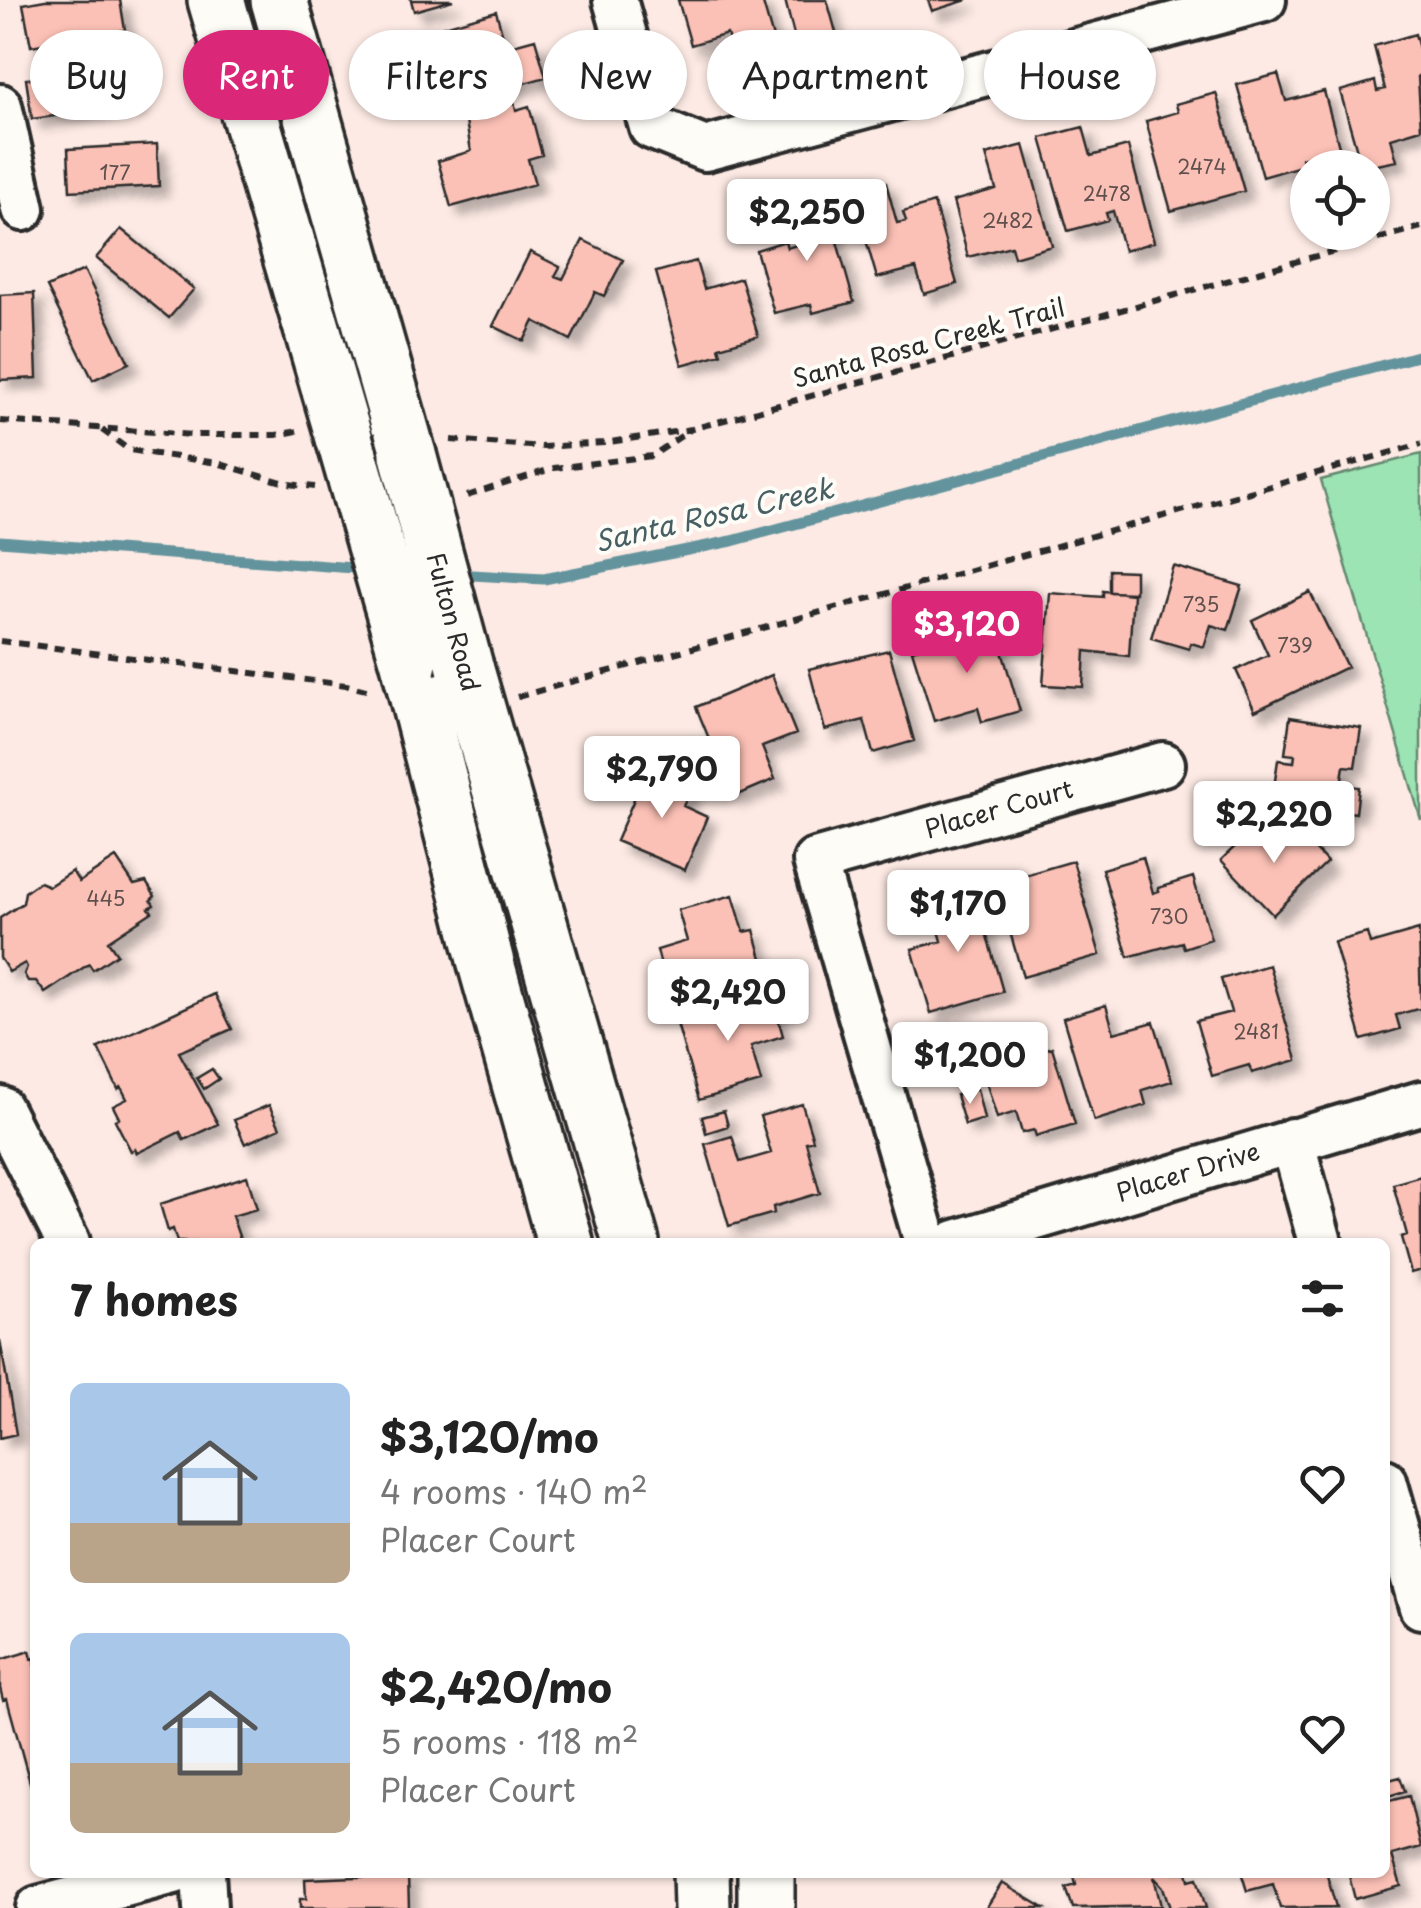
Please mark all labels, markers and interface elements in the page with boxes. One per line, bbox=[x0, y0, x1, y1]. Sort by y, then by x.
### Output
chip: Buy bbox=[30, 30, 163, 120]
chip: Rent bbox=[183, 30, 329, 120]
chip: Filters bbox=[349, 30, 523, 120]
chip: New bbox=[543, 30, 687, 120]
chip: Apartment bbox=[707, 30, 964, 120]
chip: House bbox=[984, 30, 1156, 120]
map controls bbox=[1290, 150, 1390, 250]
button: locate bbox=[1290, 150, 1390, 250]
house number: 2474 bbox=[1177, 151, 1227, 181]
house number: 177 bbox=[100, 157, 130, 187]
house number: 2478 bbox=[1083, 178, 1131, 208]
pin: $2,250 bbox=[726, 179, 888, 264]
text: $2,250 bbox=[749, 187, 865, 235]
house number: 2482 bbox=[982, 205, 1034, 235]
street label: Santa Rosa Creek Trail bbox=[788, 287, 1069, 397]
water label: Santa Rosa Creek bbox=[590, 465, 838, 562]
street label: Fulton Road bbox=[417, 548, 491, 695]
house number: 735 bbox=[1183, 589, 1219, 619]
pin: $3,120 bbox=[886, 591, 1048, 676]
text: $3,120 bbox=[914, 599, 1020, 647]
house number: 739 bbox=[1277, 630, 1313, 660]
pin: $2,790 bbox=[581, 736, 743, 821]
text: $2,790 bbox=[606, 744, 718, 792]
street label: Placer Court bbox=[920, 769, 1077, 847]
pin: $2,220 bbox=[1193, 781, 1355, 866]
text: $2,220 bbox=[1215, 789, 1333, 837]
pin: $1,170 bbox=[877, 870, 1039, 955]
text: $1,170 bbox=[909, 878, 1007, 926]
house number: 445 bbox=[87, 883, 125, 913]
house number: 730 bbox=[1150, 901, 1188, 931]
pin: $2,420 bbox=[647, 959, 809, 1044]
text: $2,420 bbox=[670, 967, 786, 1015]
house number: 2481 bbox=[1233, 1016, 1279, 1046]
pin: $1,200 bbox=[889, 1022, 1051, 1107]
text: $1,200 bbox=[914, 1030, 1026, 1078]
street label: Placer Drive bbox=[1111, 1131, 1264, 1211]
text: 7 homes bbox=[70, 1267, 238, 1330]
icon: filters bbox=[1295, 1271, 1350, 1326]
text: $3,120/mo bbox=[380, 1404, 599, 1467]
icon: home bbox=[150, 1423, 270, 1543]
icon: heart bbox=[1295, 1456, 1350, 1511]
text: 4 rooms · 140 m² bbox=[380, 1467, 648, 1515]
text: Placer Court bbox=[380, 1515, 576, 1563]
text: $2,420/mo bbox=[380, 1654, 612, 1717]
icon: home bbox=[150, 1673, 270, 1793]
icon: heart bbox=[1295, 1706, 1350, 1761]
text: 5 rooms · 118 m² bbox=[380, 1717, 638, 1765]
text: Placer Court bbox=[380, 1765, 576, 1813]

